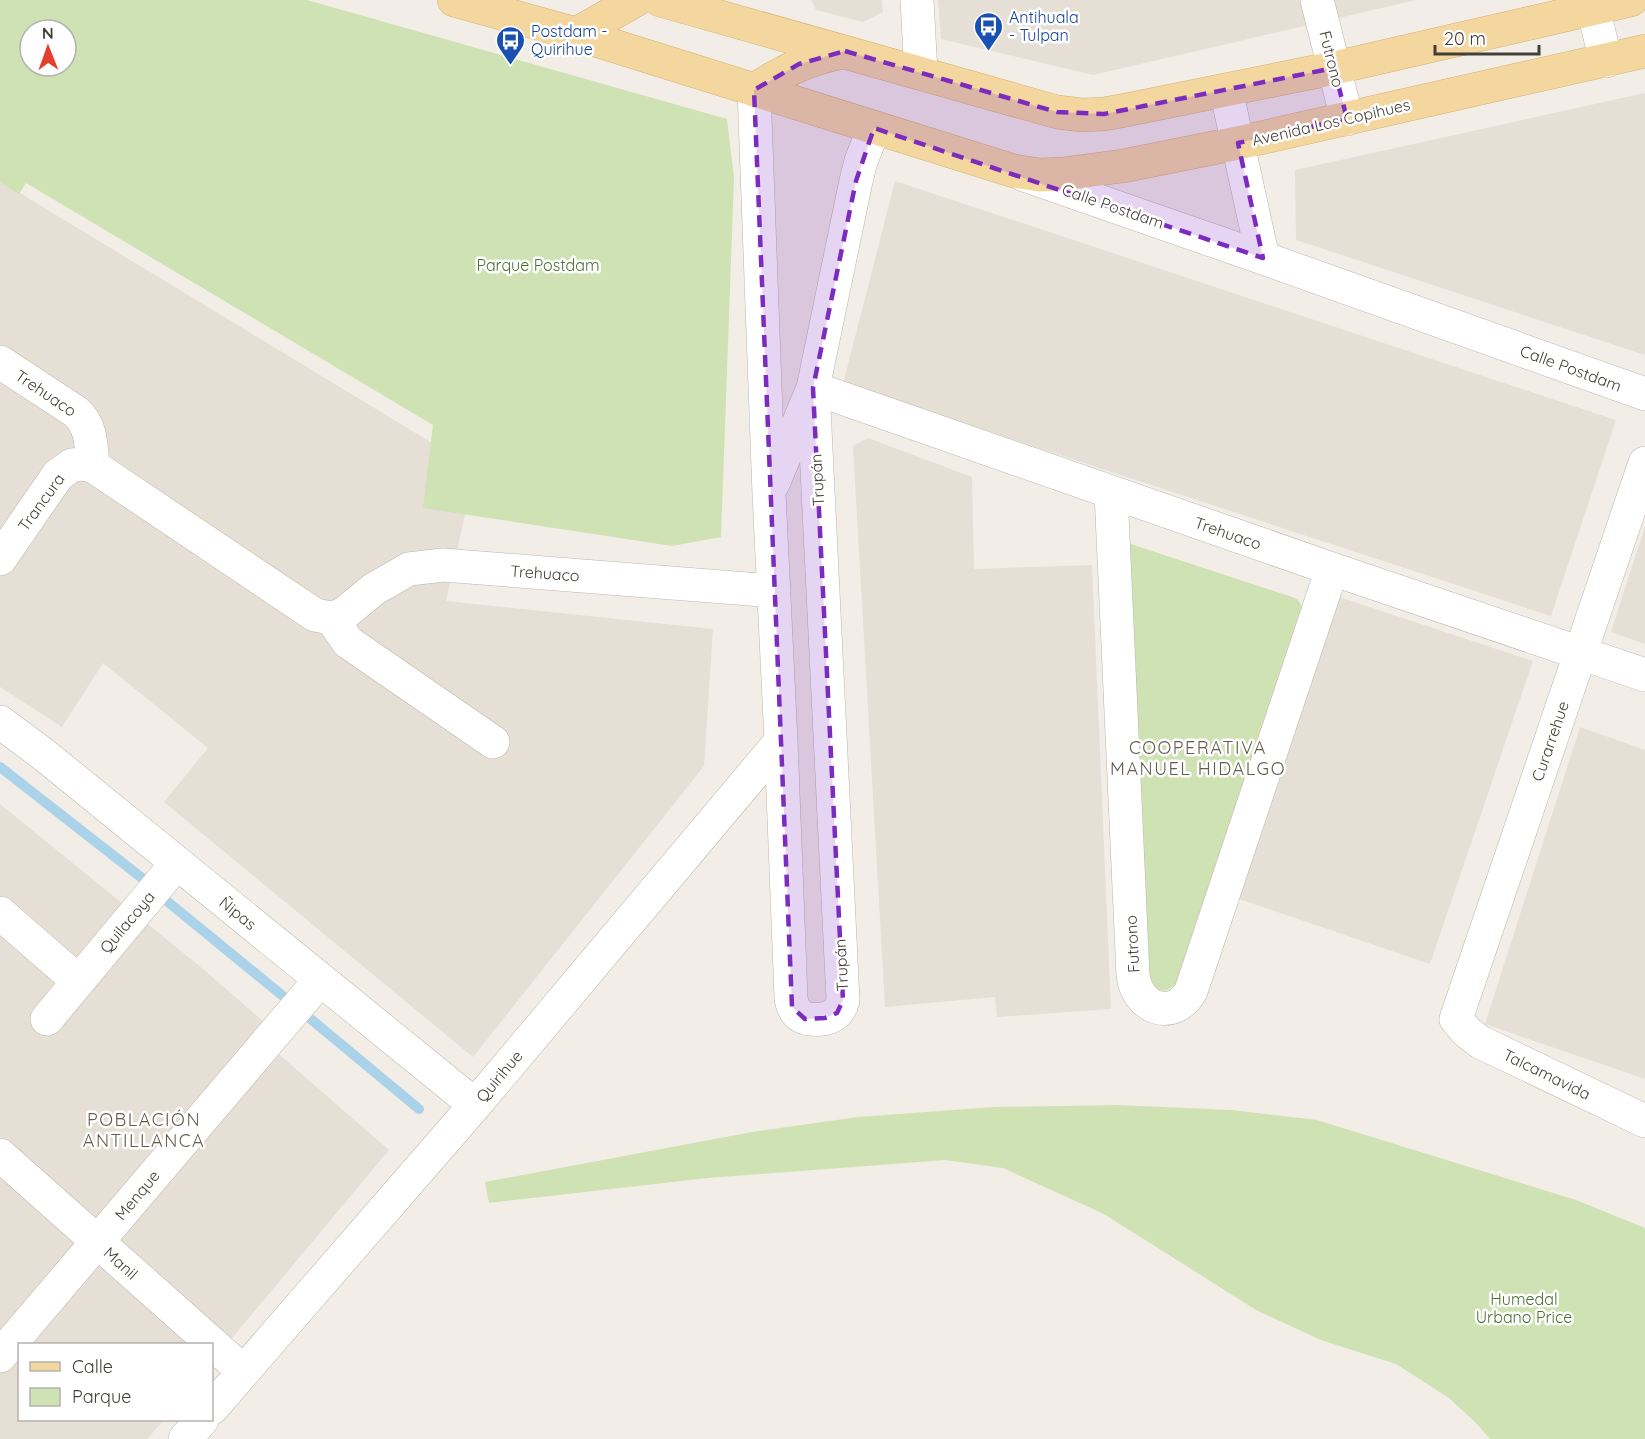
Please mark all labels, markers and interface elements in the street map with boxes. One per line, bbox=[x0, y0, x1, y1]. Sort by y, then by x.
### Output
place label: Antihuala - Tulpan bbox=[1009, 7, 1079, 45]
bus stop icon: Antihuala - Tulpan bbox=[972, 10, 1004, 52]
north arrow bbox=[18, 18, 78, 78]
scale bar bbox=[1435, 18, 1538, 56]
place label: Postdam - Quirihue bbox=[531, 21, 607, 59]
text: N bbox=[42, 23, 54, 43]
bus stop icon: Postdam - Quirihue bbox=[494, 24, 526, 66]
text: 20 m bbox=[1444, 27, 1486, 50]
street label: Futrono bbox=[1315, 29, 1349, 89]
street label: Avenida Los Copihues bbox=[1250, 94, 1412, 150]
street label: Calle Postdam bbox=[1059, 179, 1167, 233]
park label: Parque Postdam bbox=[476, 255, 600, 275]
street label: Calle Postdam bbox=[1517, 340, 1625, 396]
street label: Trehuaco bbox=[12, 365, 80, 421]
street label: Trupán bbox=[806, 453, 828, 507]
street label: Trancura bbox=[13, 469, 69, 535]
street label: Trehuaco bbox=[1192, 512, 1264, 554]
street label: Trehuaco bbox=[510, 561, 580, 585]
street label: Curarrehue bbox=[1527, 698, 1573, 784]
district label: COOPERATIVA MANUEL HIDALGO bbox=[1110, 736, 1286, 780]
street label: Quilacoya bbox=[95, 887, 159, 957]
street label: Ñipas bbox=[215, 892, 261, 934]
street label: Futrono bbox=[1121, 915, 1143, 973]
street label: Trupán bbox=[830, 938, 852, 992]
street label: Talcamavida bbox=[1500, 1044, 1594, 1104]
street label: Quirihue bbox=[471, 1046, 527, 1106]
district label: POBLACIÓN ANTILLANCA bbox=[83, 1108, 205, 1152]
street label: Menque bbox=[110, 1166, 164, 1224]
street label: Manil bbox=[100, 1242, 142, 1284]
park label: Humedal Urbano Price bbox=[1476, 1289, 1572, 1327]
legend bbox=[18, 1343, 213, 1421]
text: Calle bbox=[72, 1355, 113, 1378]
text: Parque bbox=[72, 1385, 131, 1408]

